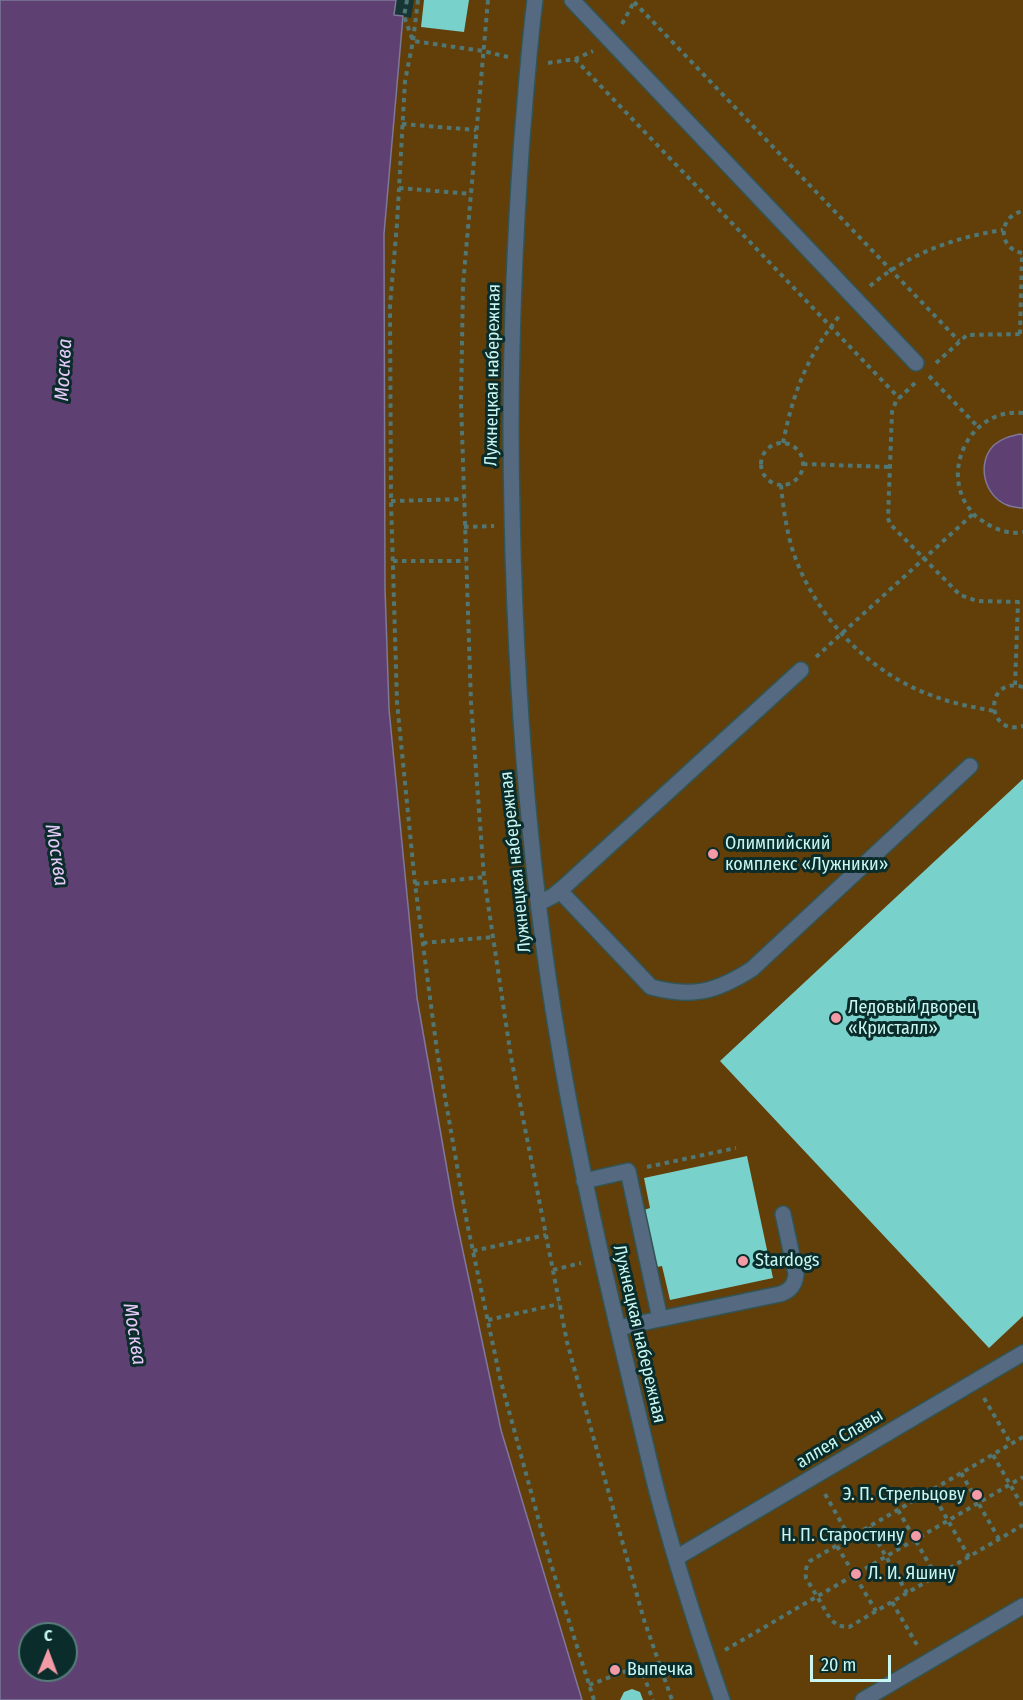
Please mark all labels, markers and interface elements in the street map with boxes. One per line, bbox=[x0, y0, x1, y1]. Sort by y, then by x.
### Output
street label: Лужнецкая набережная bbox=[481, 284, 505, 466]
water label: Москва bbox=[50, 338, 78, 402]
street label: Лужнецкая набережная bbox=[496, 770, 536, 954]
water label: Москва bbox=[39, 822, 73, 888]
place label: Олимпийский комплекс «Лужники» bbox=[725, 833, 888, 876]
marker: Олимпийский комплекс «Лужники» bbox=[706, 847, 720, 861]
place label: Ледовый дворец «Кристалл» bbox=[848, 997, 976, 1040]
marker: Ледовый дворец «Кристалл» bbox=[829, 1011, 843, 1025]
street label: Лужнецкая набережная bbox=[608, 1243, 670, 1425]
place label: Stardogs bbox=[755, 1250, 819, 1272]
marker: Stardogs bbox=[736, 1254, 750, 1268]
water label: Москва bbox=[117, 1301, 151, 1367]
street label: аллея Славы bbox=[793, 1405, 887, 1473]
place label: Э. П. Стрельцову bbox=[843, 1484, 965, 1506]
marker: Э. П. Стрельцову bbox=[970, 1488, 984, 1502]
place label: Н. П. Старостину bbox=[781, 1525, 904, 1547]
marker: Н. П. Старостину bbox=[909, 1529, 923, 1543]
place label: Л. И. Яшину bbox=[868, 1563, 956, 1585]
marker: Л. И. Яшину bbox=[849, 1567, 863, 1581]
north arrow bbox=[18, 1622, 78, 1682]
text: С bbox=[44, 1626, 53, 1645]
scale bar bbox=[813, 1643, 894, 1681]
text: 20 m bbox=[821, 1654, 856, 1676]
place label: Выпечка bbox=[627, 1659, 693, 1681]
marker: Выпечка bbox=[608, 1663, 622, 1677]

